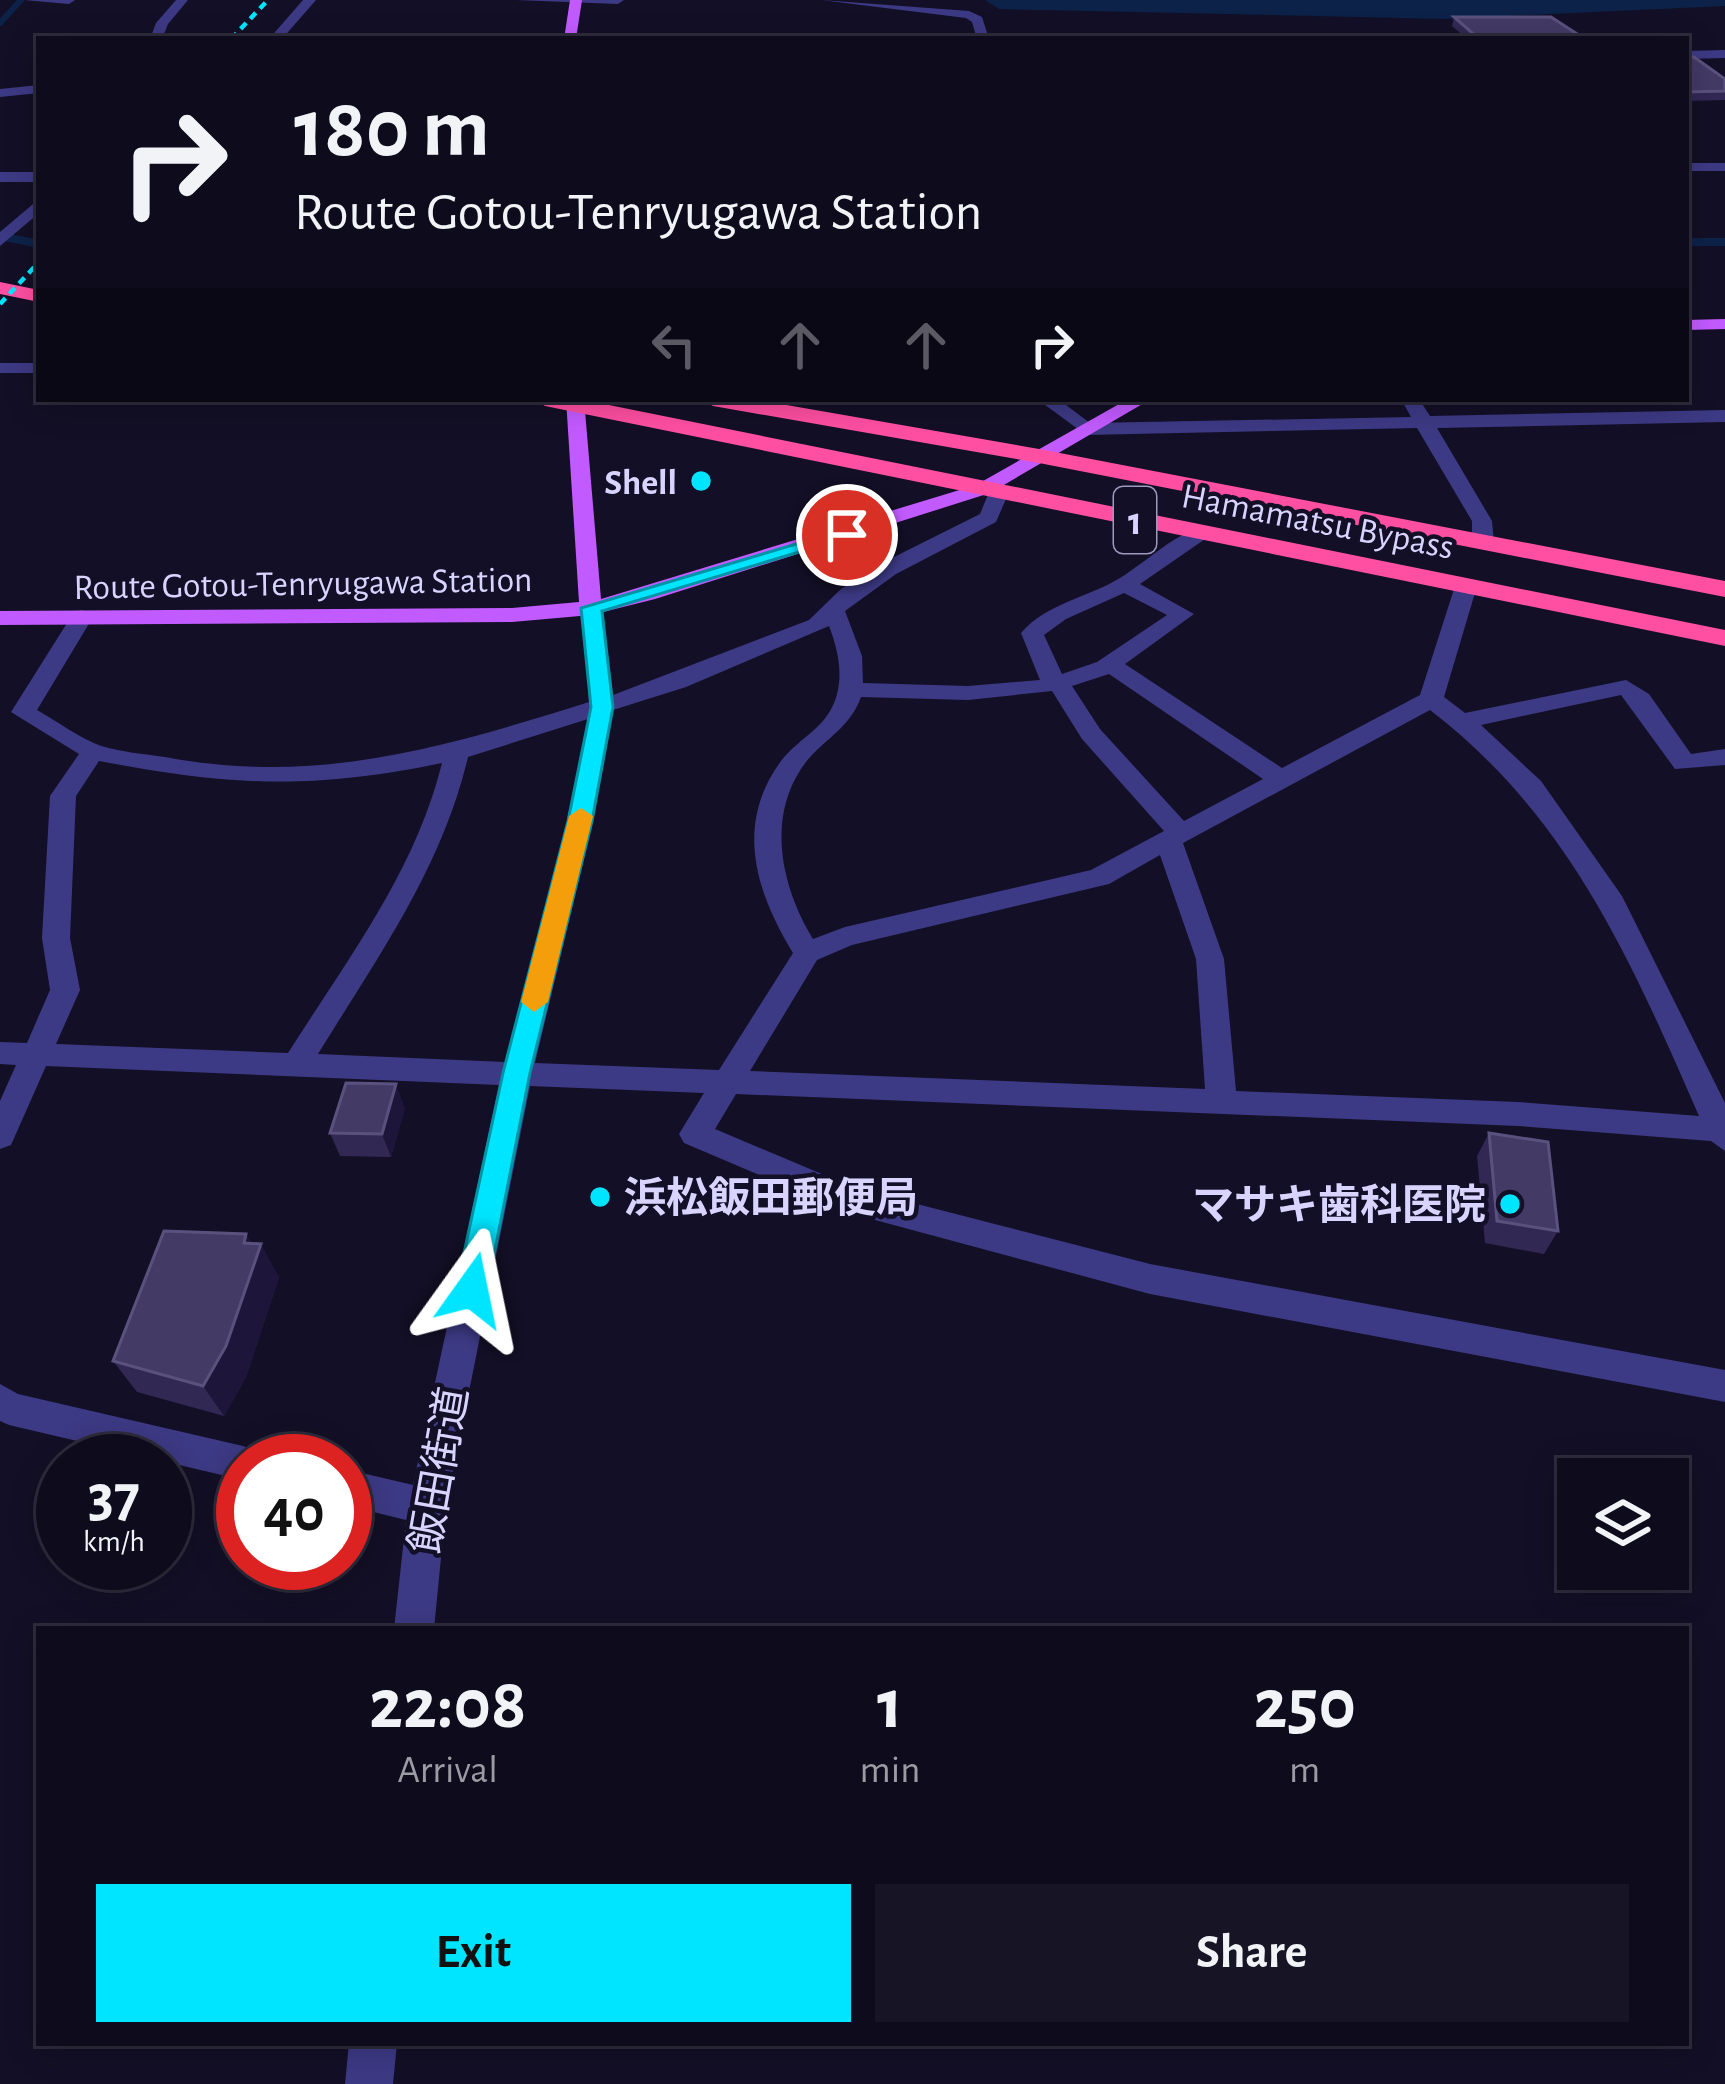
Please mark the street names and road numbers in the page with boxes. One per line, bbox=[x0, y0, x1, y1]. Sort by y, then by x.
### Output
street label: Hamamatsu Bypass bbox=[1179, 478, 1457, 566]
road number: 1 bbox=[1114, 487, 1156, 553]
street label: Route Gotou-Tenryugawa Station bbox=[73, 562, 533, 606]
street label: 飯田街道 bbox=[403, 1384, 475, 1557]

